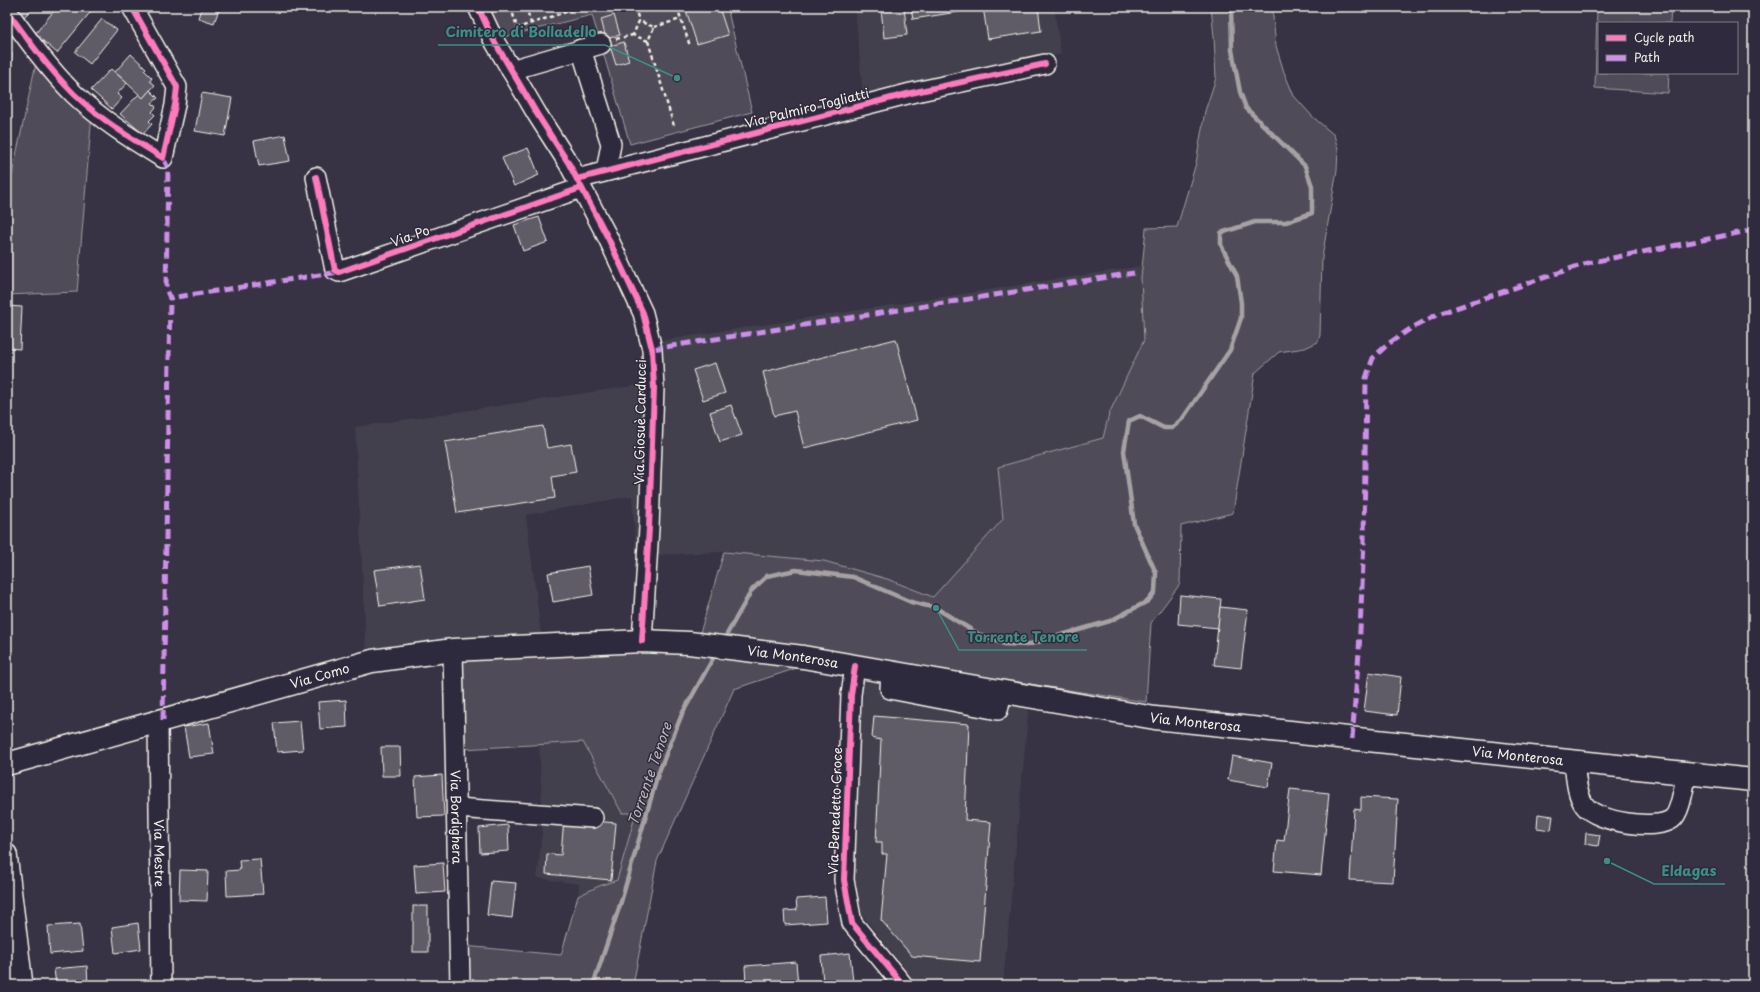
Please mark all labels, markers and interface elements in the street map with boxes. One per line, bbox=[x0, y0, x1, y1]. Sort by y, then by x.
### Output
callout: Cimitero di Bolladello bbox=[438, 19, 605, 45]
text: Cimitero di Bolladello bbox=[445, 21, 597, 42]
legend bbox=[1598, 22, 1738, 74]
text: Cycle path bbox=[1634, 28, 1695, 46]
text: Path bbox=[1634, 48, 1660, 66]
street label: Via Palmiro Togliatti bbox=[743, 83, 871, 132]
street label: Via Po bbox=[388, 220, 432, 251]
street label: Via Giosuè Carducci bbox=[629, 359, 650, 485]
callout: Torrente Tenore bbox=[959, 624, 1087, 650]
text: Torrente Tenore bbox=[967, 626, 1079, 647]
street label: Via Monterosa bbox=[746, 640, 841, 672]
street label: Via Como bbox=[288, 658, 352, 693]
street label: Via Monterosa bbox=[1148, 707, 1243, 736]
water label: Torrente Tenore bbox=[622, 718, 678, 828]
street label: Via Monterosa bbox=[1471, 741, 1565, 769]
street label: Via Benedetto Croce bbox=[823, 747, 846, 875]
street label: Via Bordighera bbox=[447, 770, 467, 864]
street label: Via Mestre bbox=[150, 819, 170, 887]
callout: Eldagas bbox=[1654, 858, 1725, 884]
text: Eldagas bbox=[1662, 860, 1717, 881]

